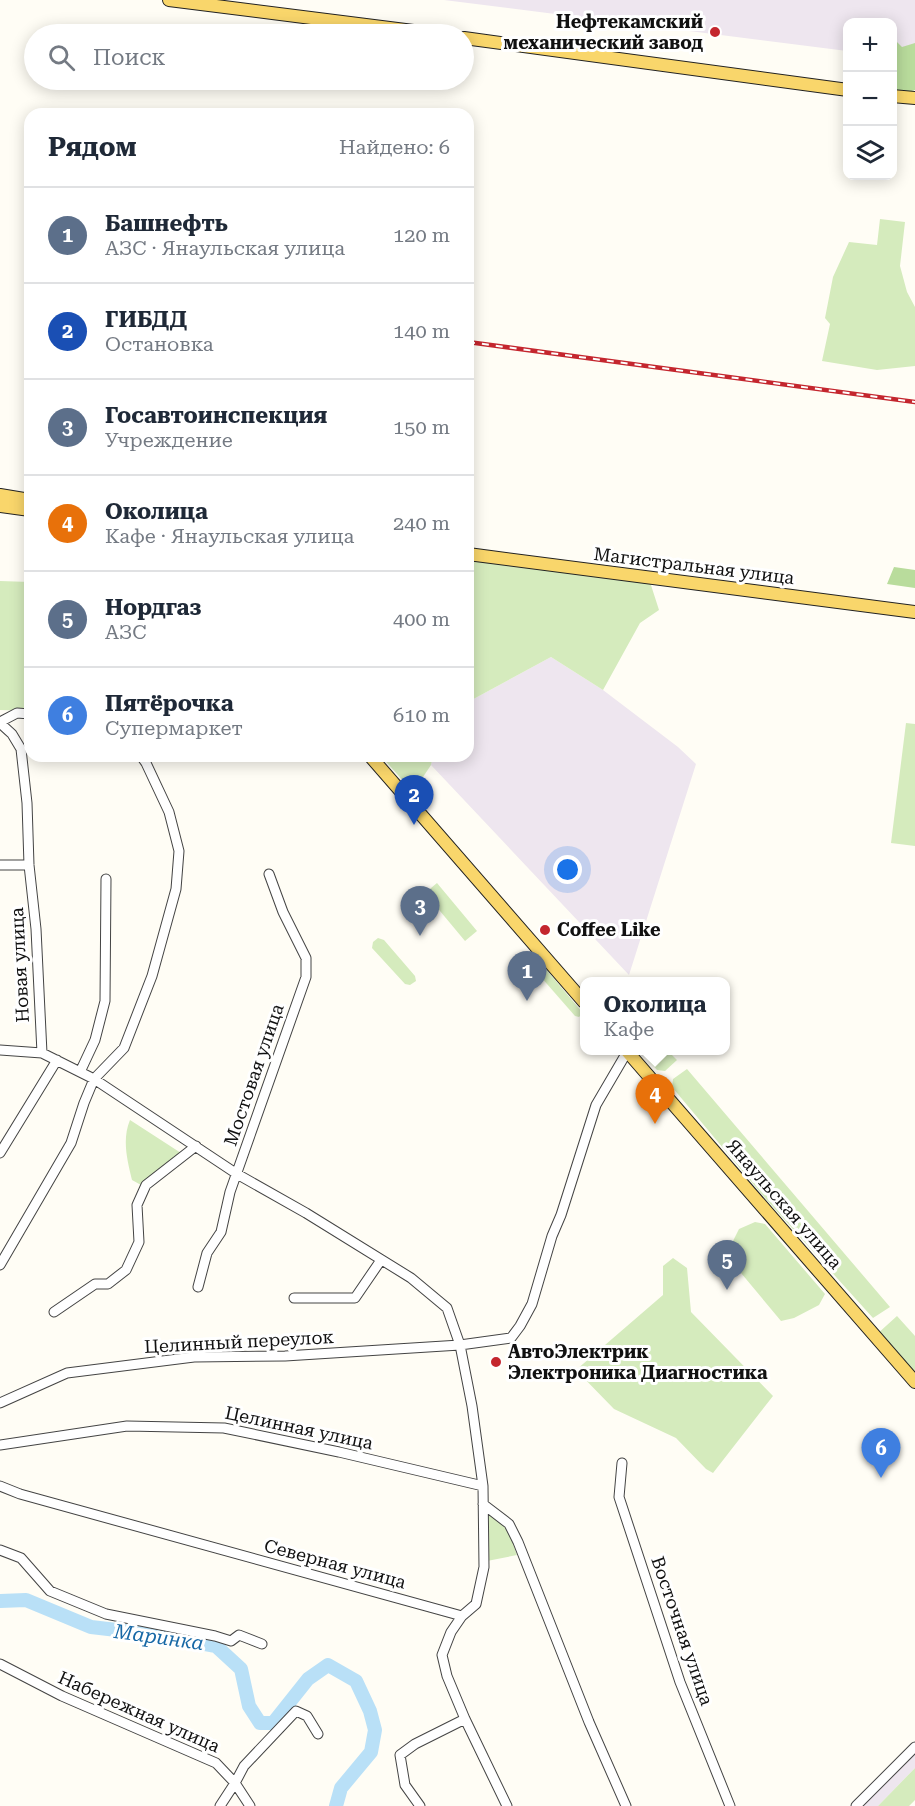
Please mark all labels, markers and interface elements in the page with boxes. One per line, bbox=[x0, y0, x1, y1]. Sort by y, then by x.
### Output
place label: Нефтекамский механический завод bbox=[504, 11, 703, 53]
map controls bbox=[843, 18, 897, 180]
button: + bbox=[843, 18, 897, 72]
search box bbox=[24, 24, 474, 90]
marker: Нефтекамский механический завод bbox=[708, 25, 722, 39]
icon: search bbox=[45, 41, 78, 74]
text: Поиск bbox=[93, 45, 165, 70]
button: − bbox=[843, 72, 897, 126]
button: layers bbox=[843, 126, 897, 180]
text: Рядом bbox=[48, 132, 137, 162]
text: Найдено: 6 bbox=[339, 135, 450, 159]
text: Башнефть bbox=[105, 211, 228, 236]
text: 1 bbox=[62, 223, 73, 247]
text: 120 m bbox=[393, 223, 450, 247]
text: АЗС · Янаульская улица bbox=[105, 236, 345, 260]
text: ГИБДД bbox=[105, 307, 187, 332]
text: 2 bbox=[62, 319, 73, 343]
text: 140 m bbox=[393, 319, 450, 343]
text: Остановка bbox=[105, 332, 214, 356]
text: Госавтоинспекция bbox=[105, 403, 327, 428]
text: 3 bbox=[62, 415, 73, 439]
text: 150 m bbox=[393, 415, 450, 439]
text: Учреждение bbox=[105, 428, 233, 452]
text: Околица bbox=[105, 499, 208, 524]
text: 4 bbox=[62, 511, 73, 535]
text: 240 m bbox=[393, 511, 450, 535]
text: Кафе · Янаульская улица bbox=[105, 524, 354, 548]
street label: Магистральная улица bbox=[593, 543, 796, 588]
text: Нордгаз bbox=[105, 595, 202, 620]
text: 5 bbox=[62, 607, 73, 631]
text: 400 m bbox=[393, 607, 450, 631]
text: АЗС bbox=[105, 620, 147, 644]
text: Пятёрочка bbox=[105, 691, 234, 716]
text: 6 bbox=[62, 703, 73, 727]
text: 610 m bbox=[393, 703, 450, 727]
text: Супермаркет bbox=[105, 716, 243, 740]
pin: 2 bbox=[394, 776, 434, 825]
your location bbox=[553, 855, 582, 884]
pin: 3 bbox=[400, 886, 440, 936]
street label: Новая улица bbox=[6, 907, 33, 1023]
place label: Coffee Like bbox=[557, 919, 661, 940]
marker: Coffee Like bbox=[538, 923, 552, 937]
pin: 1 bbox=[508, 952, 546, 1001]
popup bbox=[580, 977, 730, 1055]
text: Околица bbox=[604, 992, 706, 1017]
street label: Мостовая улица bbox=[219, 1001, 288, 1149]
text: Кафе bbox=[604, 1017, 654, 1041]
pin: 4 bbox=[636, 1074, 674, 1124]
street label: Янаульская улица bbox=[722, 1134, 847, 1273]
pin: 5 bbox=[708, 1240, 746, 1290]
street label: Целинный переулок bbox=[144, 1326, 334, 1357]
place label: АвтоЭлектрик Электроника Диагностика bbox=[508, 1341, 768, 1383]
marker: АвтоЭлектрик Электроника Диагностика bbox=[489, 1355, 503, 1369]
street label: Целинная улица bbox=[223, 1402, 375, 1454]
pin: 6 bbox=[862, 1428, 900, 1478]
street label: Северная улица bbox=[262, 1534, 409, 1593]
street label: Восточная улица bbox=[647, 1554, 718, 1708]
water label: Маринка bbox=[112, 1619, 205, 1655]
street label: Набережная улица bbox=[55, 1666, 223, 1757]

